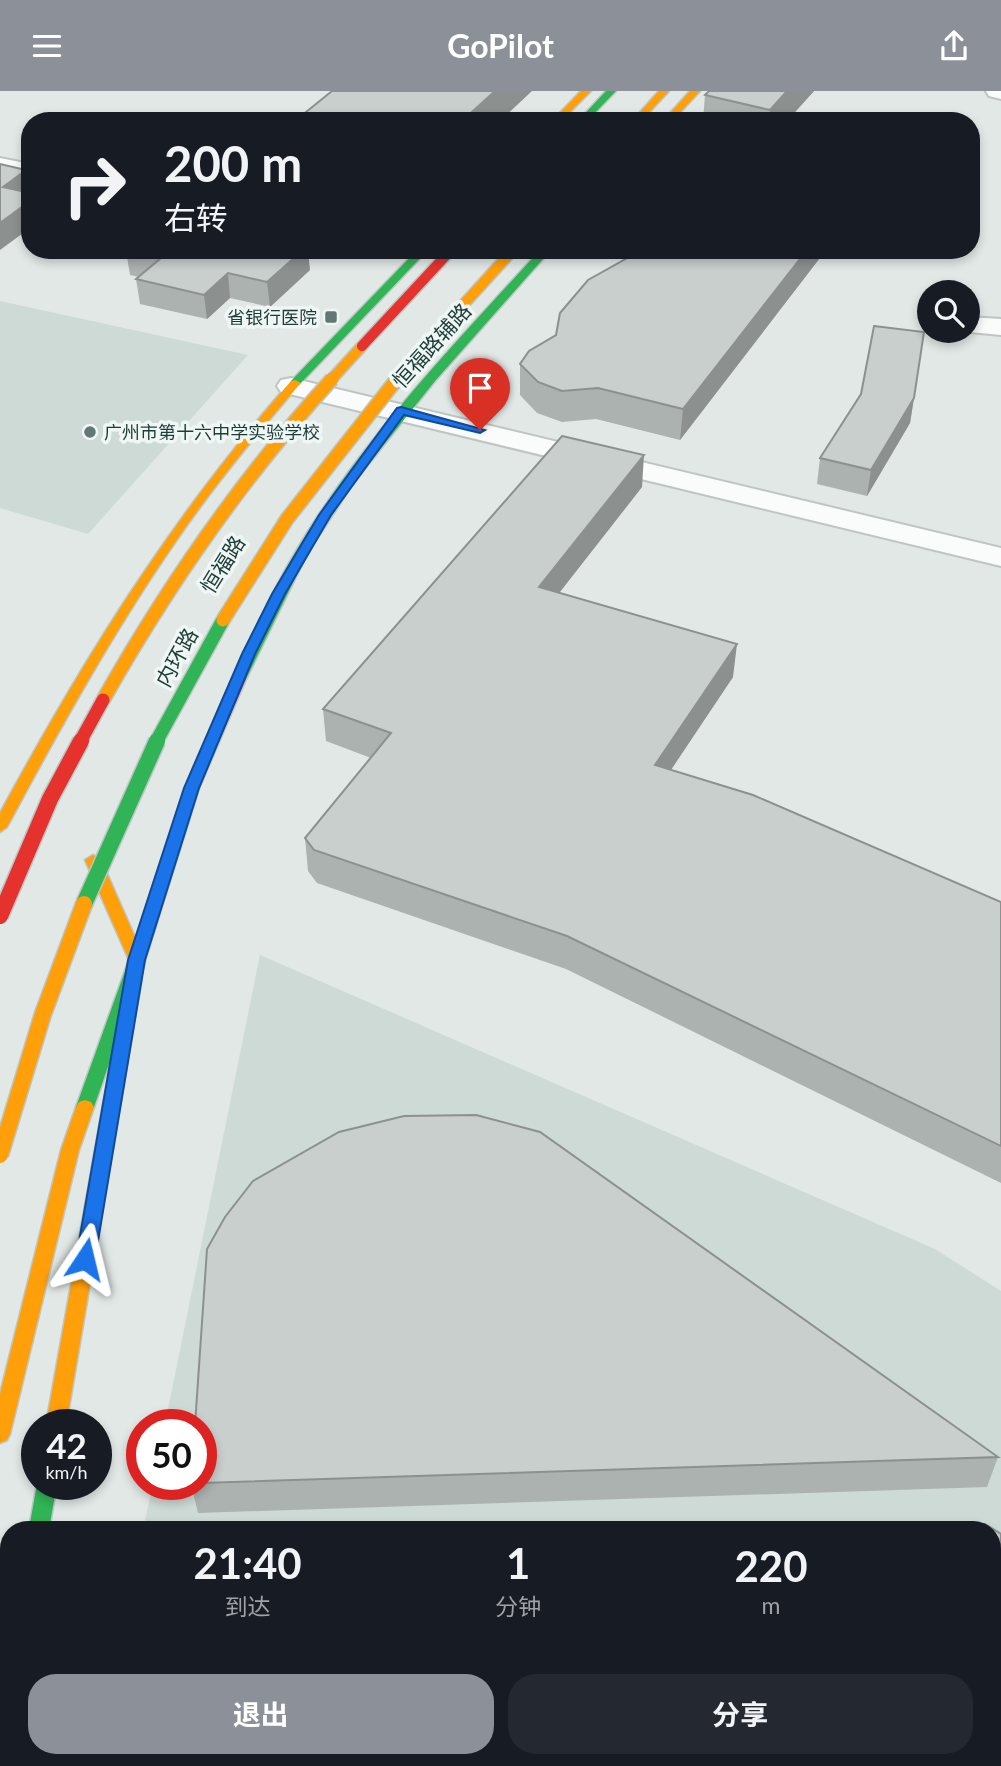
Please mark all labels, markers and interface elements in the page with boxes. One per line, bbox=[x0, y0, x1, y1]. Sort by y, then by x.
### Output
text: GoPilot bbox=[447, 26, 554, 65]
icon: menu bbox=[28, 27, 66, 65]
icon: share bbox=[935, 27, 973, 65]
text: 200 m bbox=[164, 134, 302, 192]
icon: right bbox=[49, 140, 140, 231]
text: 右转 bbox=[164, 198, 228, 237]
map controls bbox=[917, 280, 980, 343]
button: search bbox=[917, 280, 980, 343]
street label: 恒福路辅路 bbox=[387, 298, 475, 392]
place label: 省银行医院 bbox=[227, 306, 317, 328]
marker: 省银行医院 bbox=[323, 309, 339, 325]
pin bbox=[450, 358, 510, 430]
icon: arrive bbox=[461, 369, 499, 407]
place label: 广州市第十六中学实验学校 bbox=[104, 421, 320, 443]
marker: 广州市第十六中学实验学校 bbox=[82, 424, 98, 440]
street label: 恒福路 bbox=[195, 531, 249, 597]
street label: 内环路 bbox=[150, 623, 202, 691]
position arrow bbox=[48, 1222, 122, 1296]
speed limit sign: 50 bbox=[126, 1409, 217, 1500]
text: 42 bbox=[46, 1424, 87, 1466]
text: km/h bbox=[45, 1461, 88, 1483]
text: 21:40 bbox=[193, 1538, 302, 1588]
text: 1 bbox=[506, 1538, 530, 1588]
text: 220 bbox=[734, 1541, 808, 1591]
text: m bbox=[762, 1591, 780, 1619]
text: 到达 bbox=[225, 1592, 271, 1620]
text: 分钟 bbox=[495, 1592, 541, 1620]
button: 退出 bbox=[28, 1674, 494, 1754]
button: 分享 bbox=[508, 1674, 973, 1754]

